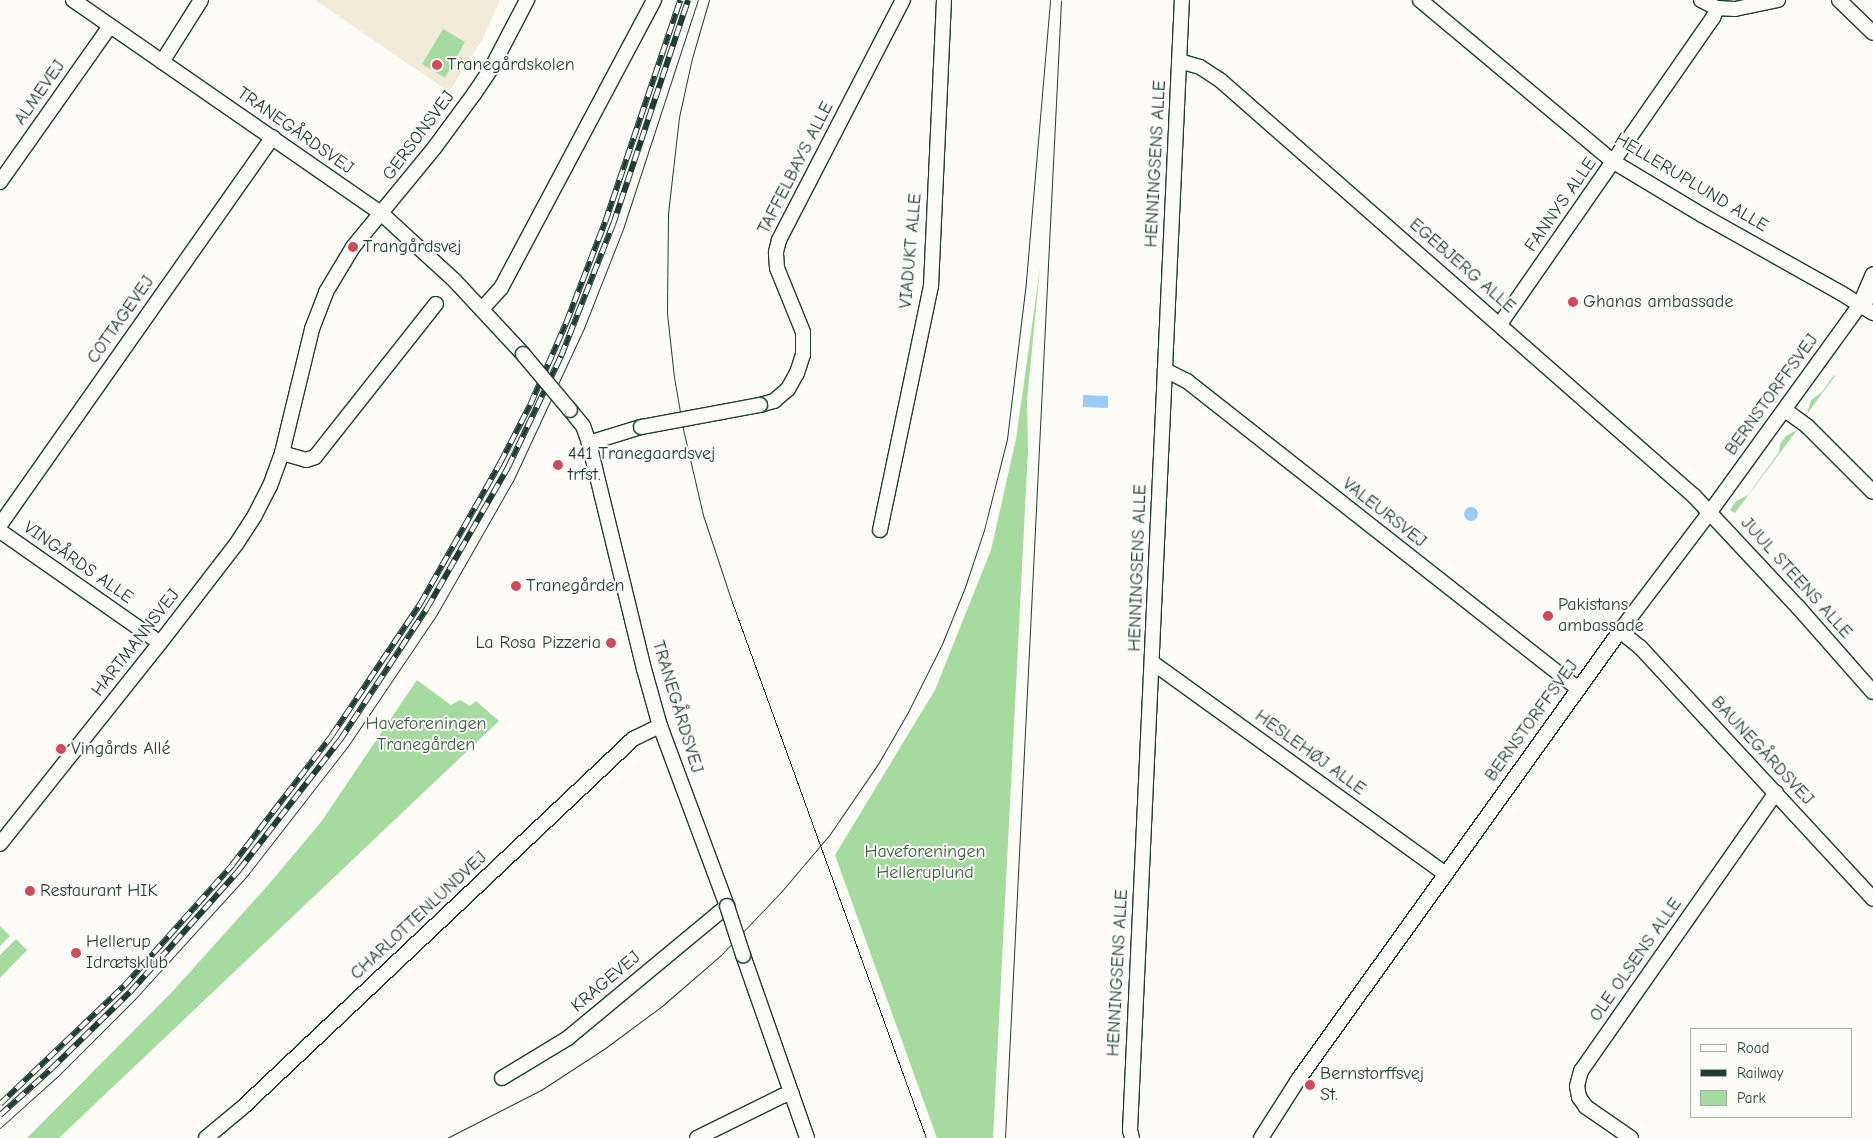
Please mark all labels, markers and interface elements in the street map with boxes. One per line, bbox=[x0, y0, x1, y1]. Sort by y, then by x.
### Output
place label: Tranegårdskolen bbox=[447, 54, 575, 76]
street label: ALMEVEJ bbox=[10, 56, 70, 130]
marker: Tranegårdskolen bbox=[431, 59, 443, 71]
street label: HENNINGSENS ALLE bbox=[1141, 80, 1171, 248]
street label: TRANEGÅRDSVEJ bbox=[233, 83, 357, 179]
street label: GERSONSVEJ bbox=[378, 87, 460, 185]
street label: TAFFELBAYS ALLE bbox=[753, 98, 839, 238]
street label: HELLERUPLUND ALLE bbox=[1610, 129, 1772, 237]
street label: FANNYS ALLE bbox=[1521, 154, 1601, 256]
street label: VIADUKT ALLE bbox=[895, 192, 927, 310]
street label: EGEBJERG ALLE bbox=[1405, 214, 1519, 318]
place label: Trangårdsvej bbox=[363, 236, 461, 258]
marker: Trangårdsvej bbox=[347, 241, 359, 253]
street label: COTTAGEVEJ bbox=[83, 272, 159, 368]
place label: Ghanas ambassade bbox=[1583, 291, 1733, 313]
marker: Ghanas ambassade bbox=[1567, 296, 1579, 308]
street label: BERNSTORFFSVEJ bbox=[1721, 330, 1823, 460]
place label: 441 Tranegaardsvej trfst. bbox=[568, 444, 715, 486]
marker: 441 Tranegaardsvej trfst. bbox=[552, 459, 564, 471]
street label: VALEURSVEJ bbox=[1338, 473, 1430, 553]
street label: HENNINGSENS ALLE bbox=[1124, 484, 1152, 652]
street label: JUUL STEENS ALLE bbox=[1736, 513, 1856, 643]
street label: VINGÅRDS ALLE bbox=[19, 517, 137, 609]
place label: Tranegården bbox=[526, 575, 624, 597]
marker: Tranegården bbox=[510, 580, 522, 592]
street label: HARTMANNSVEJ bbox=[87, 585, 185, 701]
place label: Pakistans ambassade bbox=[1558, 595, 1644, 638]
marker: Pakistans ambassade bbox=[1542, 610, 1554, 622]
place label: La Rosa Pizzeria bbox=[475, 632, 601, 654]
marker: La Rosa Pizzeria bbox=[605, 637, 617, 649]
street label: TRANEGÅRDSVEJ bbox=[647, 638, 707, 776]
street label: BERNSTORFFSVEJ bbox=[1481, 656, 1583, 786]
street label: BAUNEGÅRDSVEJ bbox=[1706, 692, 1818, 810]
street label: HESLEHØJ ALLE bbox=[1250, 706, 1370, 800]
park label: Haveforeningen Tranegården bbox=[365, 714, 487, 756]
place label: Vingårds Allé bbox=[71, 738, 171, 760]
marker: Vingårds Allé bbox=[55, 743, 67, 755]
park label: Haveforeningen Helleruplund bbox=[864, 842, 986, 884]
street label: CHARLOTTENLUNDVEJ bbox=[346, 847, 492, 985]
place label: Restaurant HIK bbox=[40, 880, 157, 902]
marker: Restaurant HIK bbox=[24, 885, 36, 897]
street label: HENNINGSENS ALLE bbox=[1103, 889, 1133, 1057]
street label: OLE OLSENS ALLE bbox=[1585, 894, 1687, 1026]
place label: Hellerup Idrætsklub bbox=[86, 932, 168, 974]
marker: Hellerup Idrætsklub bbox=[70, 947, 82, 959]
street label: KRAGEVEJ bbox=[567, 947, 645, 1017]
legend bbox=[1690, 1028, 1853, 1118]
text: Road bbox=[1737, 1039, 1769, 1057]
place label: Bernstorffsvej St. bbox=[1320, 1064, 1424, 1106]
text: Railway bbox=[1737, 1064, 1783, 1082]
marker: Bernstorffsvej St. bbox=[1304, 1079, 1316, 1091]
text: Park bbox=[1737, 1089, 1766, 1107]

